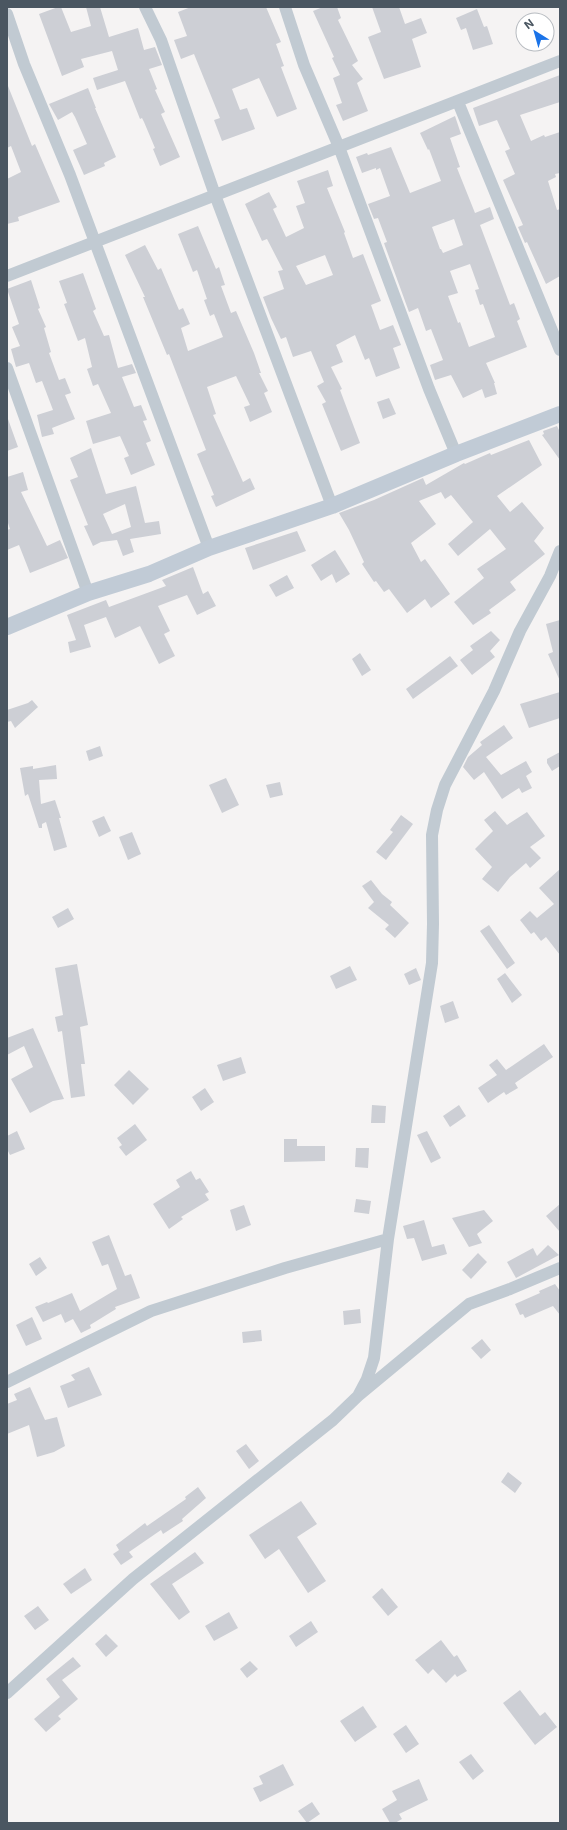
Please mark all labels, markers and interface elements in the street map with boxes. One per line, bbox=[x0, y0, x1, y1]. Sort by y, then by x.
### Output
north arrow bbox=[515, 12, 555, 52]
text: N bbox=[521, 16, 537, 32]

